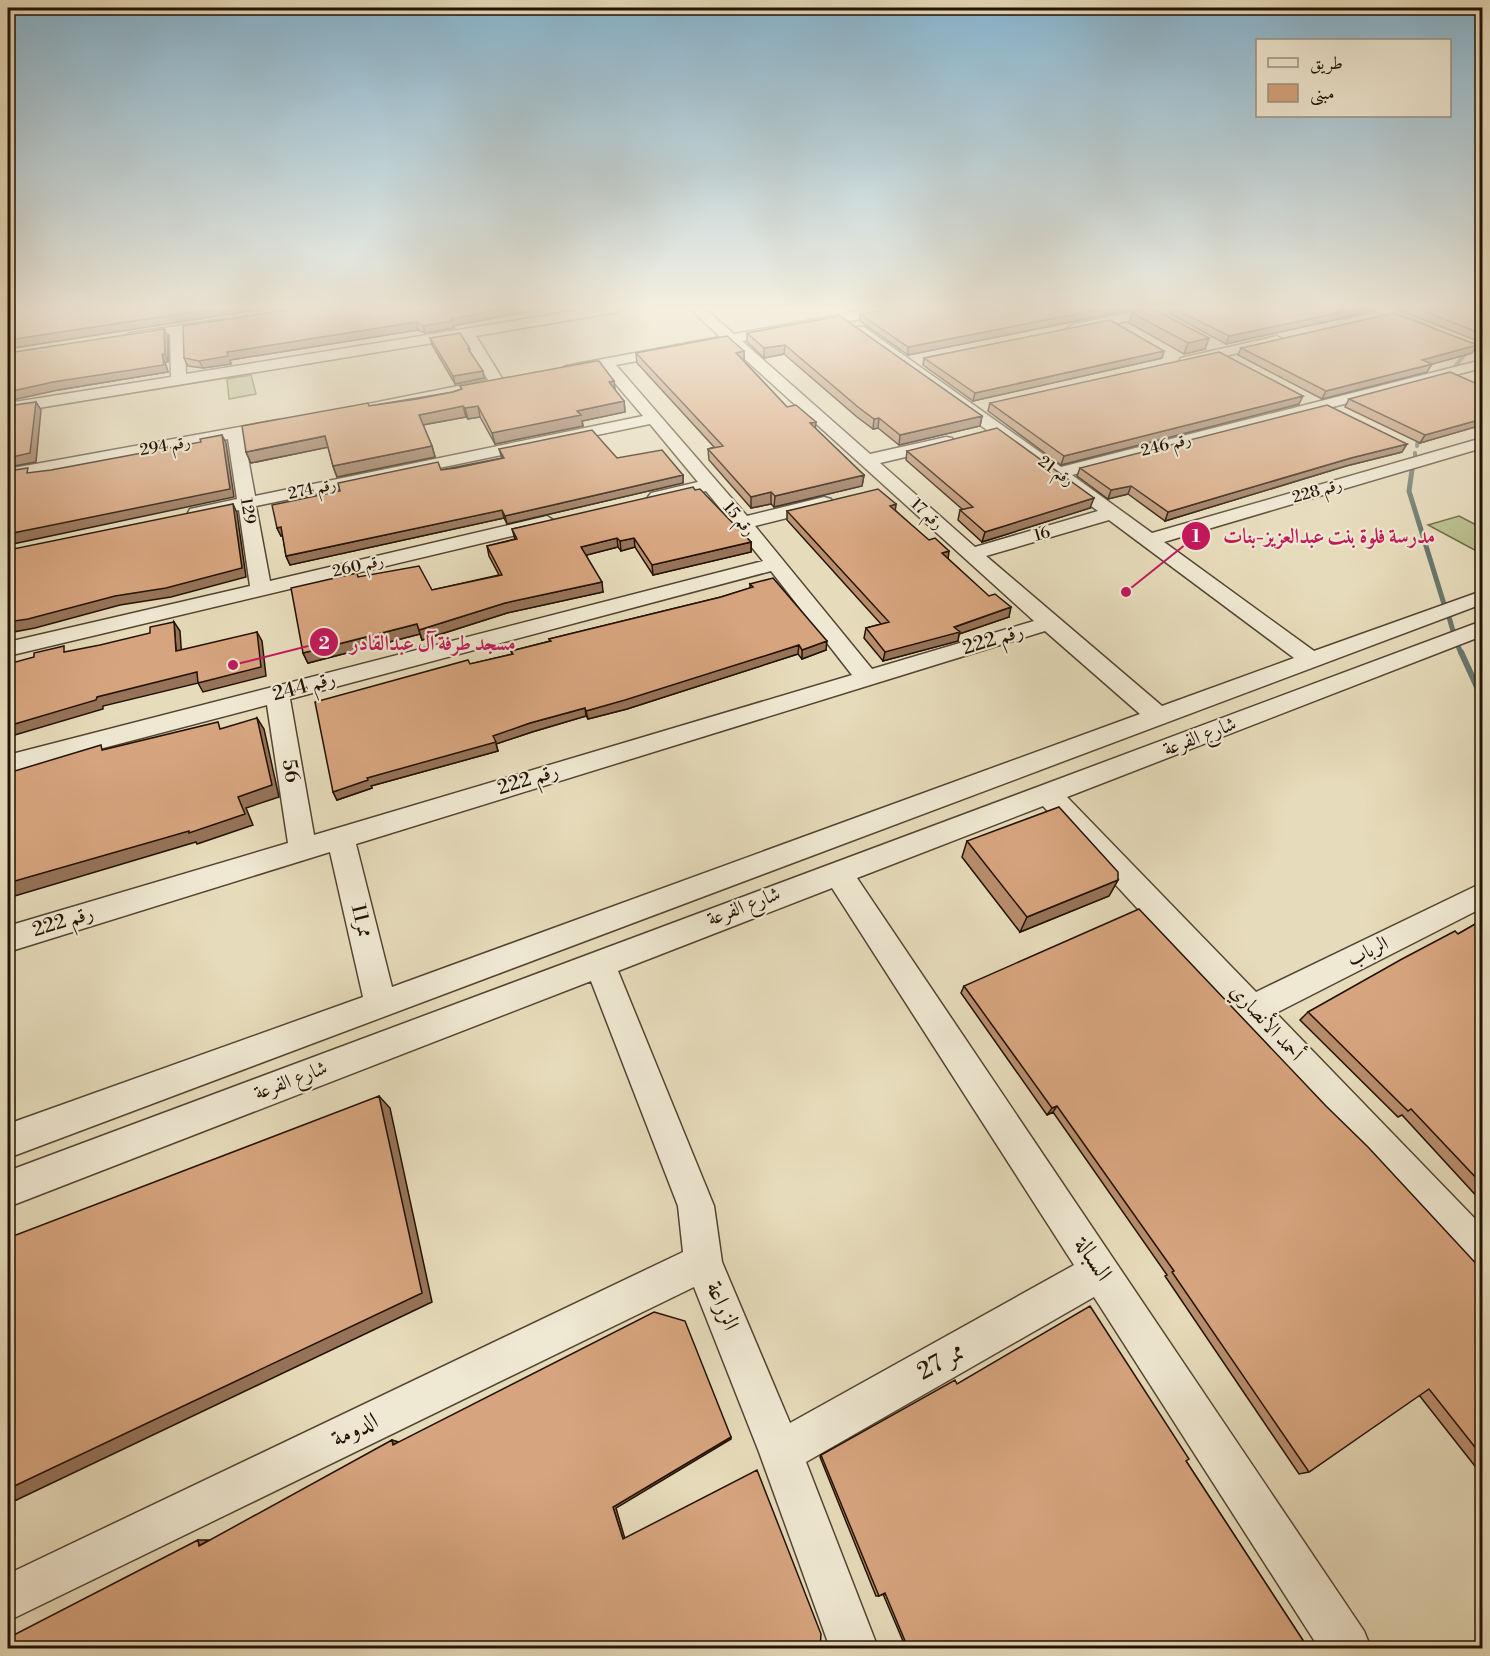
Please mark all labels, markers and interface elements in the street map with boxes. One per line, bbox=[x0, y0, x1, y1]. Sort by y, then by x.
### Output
legend bbox=[1256, 39, 1451, 117]
text: طريق bbox=[1310, 52, 1343, 75]
text: مبنى bbox=[1310, 82, 1335, 106]
street label: رقم 246 bbox=[1139, 429, 1194, 466]
street label: رقم 294 bbox=[138, 432, 193, 465]
street label: رقم 21 bbox=[1031, 451, 1078, 495]
street label: رقم 274 bbox=[286, 474, 339, 509]
street label: رقم 228 bbox=[1290, 474, 1346, 512]
street label: رقم 17 bbox=[903, 494, 947, 537]
street label: 129 bbox=[236, 496, 260, 526]
street label: رقم 15 bbox=[715, 498, 759, 543]
callout: مدرسة فلوة بنت عبدالعزيز-بنات bbox=[1181, 516, 1448, 555]
street label: 16 bbox=[1032, 522, 1053, 546]
text: مدرسة فلوة بنت عبدالعزيز-بنات bbox=[1223, 524, 1435, 550]
text: 1 bbox=[1192, 525, 1201, 548]
street label: رقم 260 bbox=[330, 550, 387, 586]
street label: رقم 222 bbox=[959, 619, 1028, 666]
callout: مسجد طرفة آل عبدالقادر bbox=[309, 623, 528, 662]
text: مسجد طرفة آل عبدالقادر bbox=[348, 630, 516, 657]
text: 2 bbox=[318, 632, 330, 655]
street label: رقم 244 bbox=[270, 667, 340, 712]
street label: شارع الفرعة bbox=[1160, 712, 1242, 766]
street label: 56 bbox=[276, 757, 304, 785]
street label: رقم 222 bbox=[494, 759, 563, 806]
street label: شارع الفرعة bbox=[704, 882, 786, 936]
street label: رقم 222 bbox=[29, 901, 98, 948]
street label: ممر11 bbox=[345, 902, 377, 940]
street label: الرباب bbox=[1343, 931, 1393, 973]
street label: أحمد الأنصاري bbox=[1223, 977, 1311, 1068]
street label: شارع الفرعة bbox=[251, 1056, 333, 1110]
street label: السبالة bbox=[1067, 1230, 1119, 1287]
street label: الزراعة bbox=[699, 1277, 745, 1335]
street label: ممر 27 bbox=[912, 1337, 970, 1387]
street label: الدومة bbox=[327, 1406, 383, 1454]

